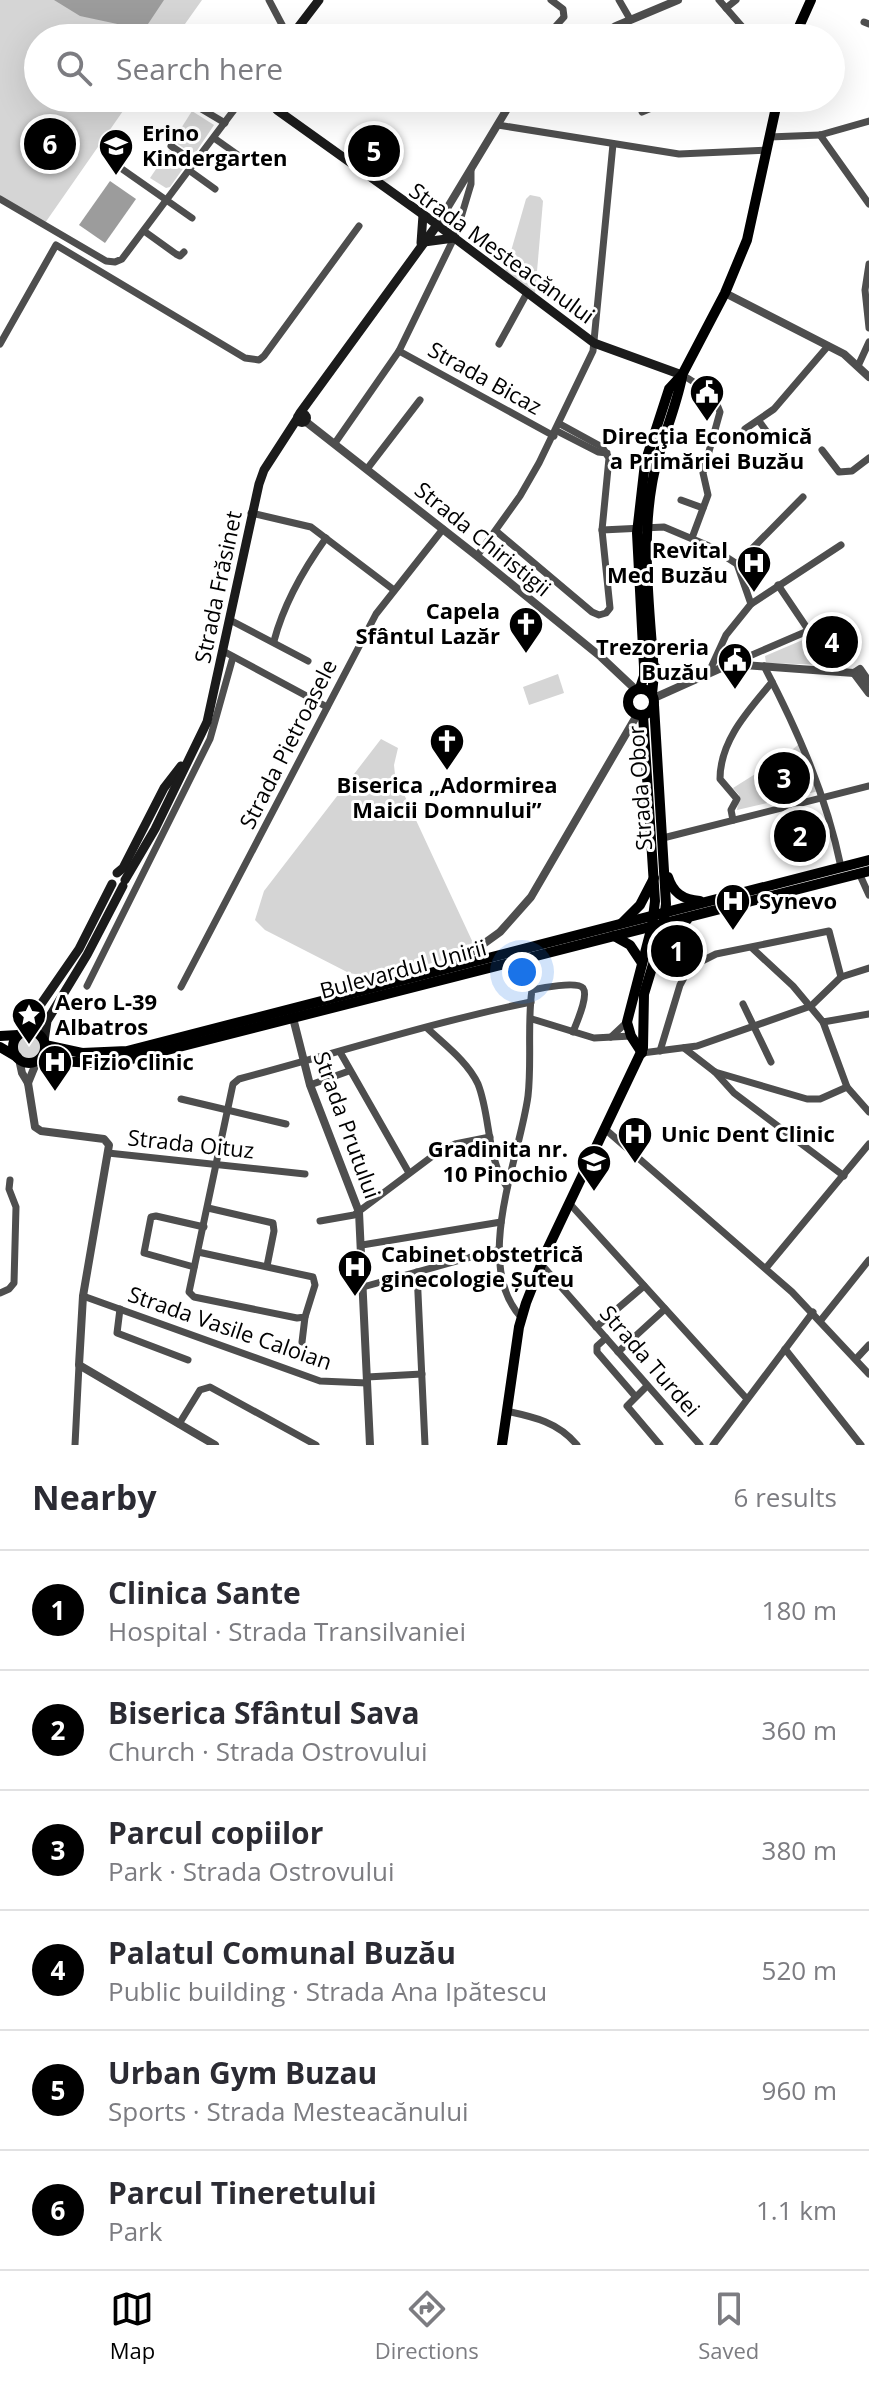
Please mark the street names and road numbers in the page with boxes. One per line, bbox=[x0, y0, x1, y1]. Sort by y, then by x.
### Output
street label: Strada Mesteacănului bbox=[404, 175, 601, 330]
street label: Strada Bicaz bbox=[423, 334, 548, 421]
street label: Strada Chiristigii bbox=[409, 474, 558, 602]
street label: Strada Frăsinet bbox=[186, 508, 248, 666]
street label: Strada Pietroasele bbox=[231, 654, 343, 834]
street label: Strada Obor bbox=[620, 725, 658, 852]
street label: Bulevardul Unirii bbox=[316, 931, 489, 1005]
street label: Strada Prutului bbox=[307, 1047, 388, 1202]
street label: Strada Oituz bbox=[126, 1121, 256, 1165]
street label: Strada Vasile Caloian bbox=[124, 1278, 336, 1376]
street label: Strada Turdei bbox=[594, 1298, 708, 1422]

